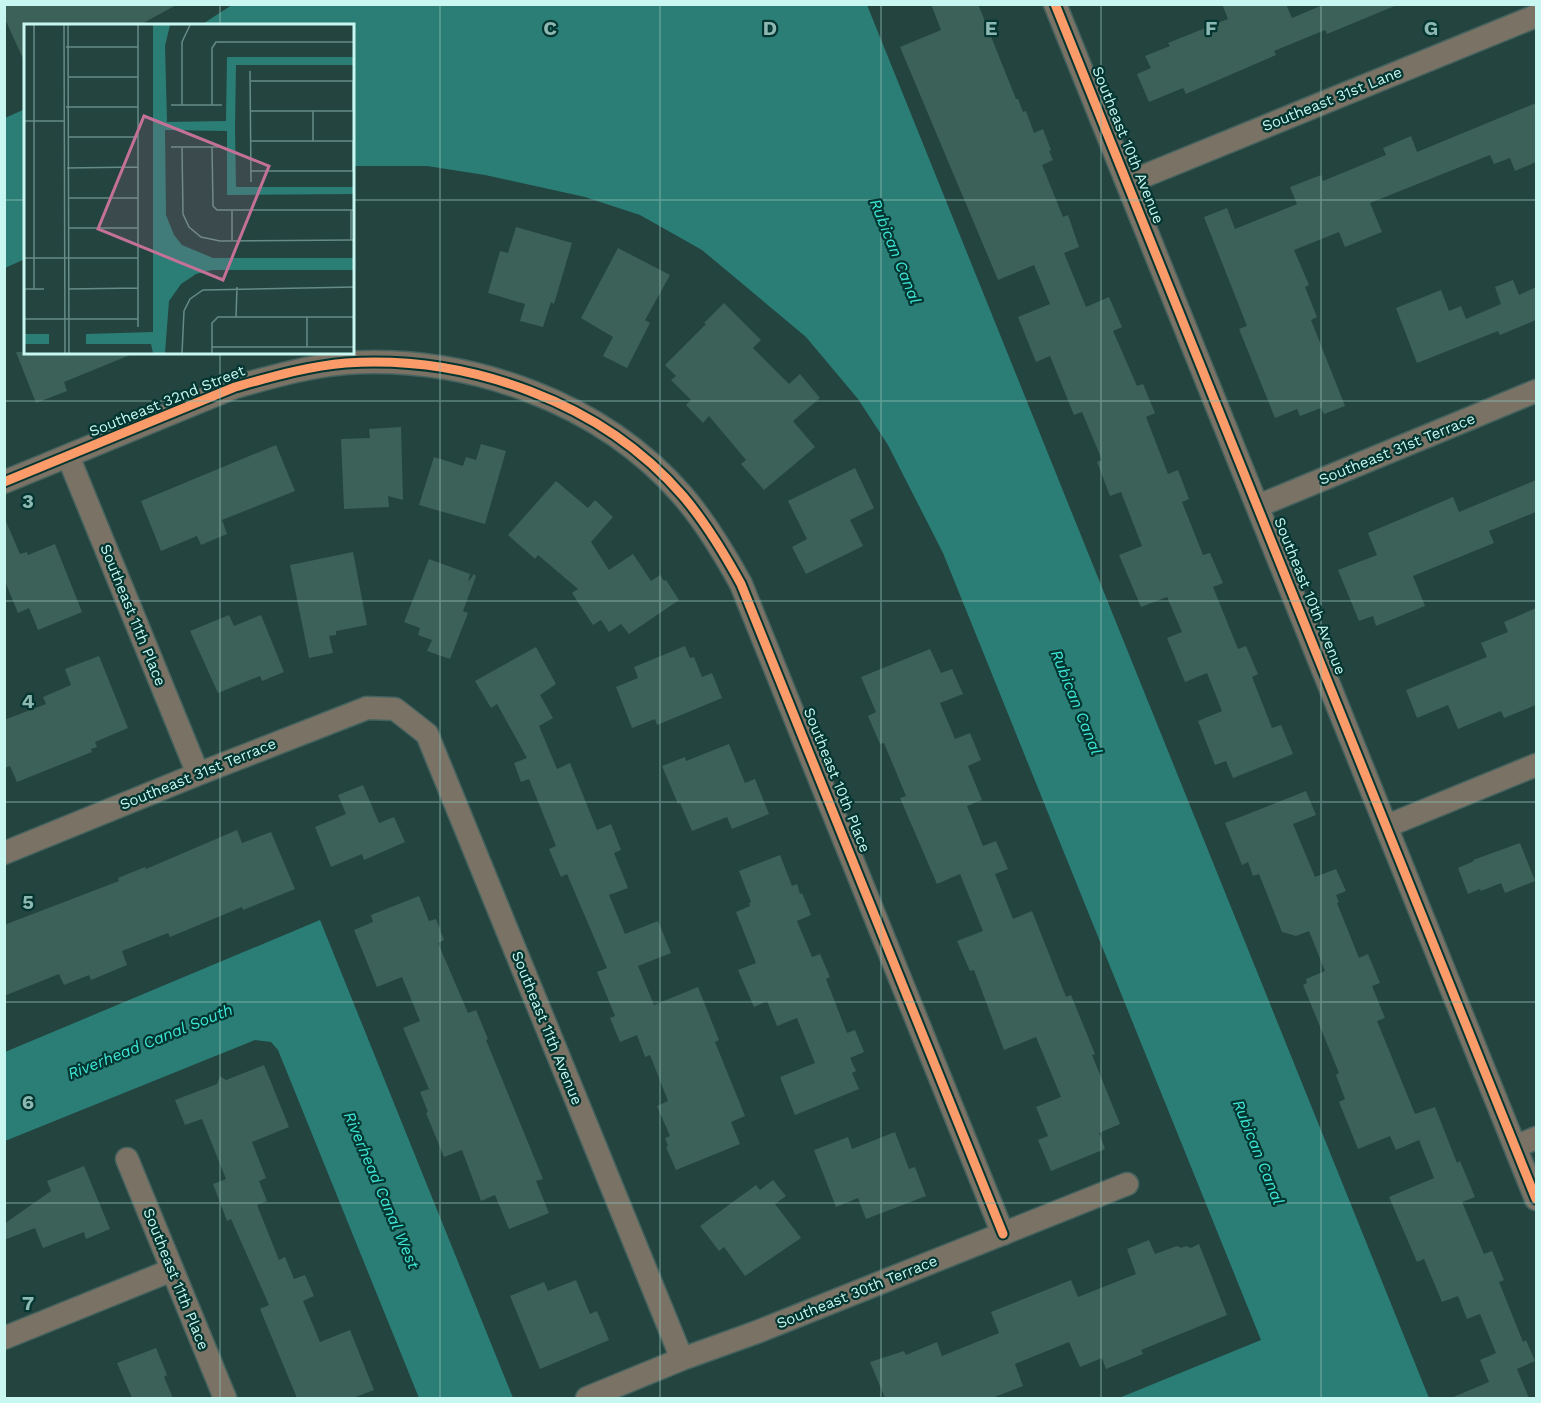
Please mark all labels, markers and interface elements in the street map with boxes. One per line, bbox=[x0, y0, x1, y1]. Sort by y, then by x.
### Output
text: C bbox=[543, 16, 557, 40]
text: D bbox=[763, 16, 777, 40]
text: E bbox=[985, 16, 997, 40]
text: F bbox=[1205, 16, 1217, 40]
text: G bbox=[1424, 16, 1438, 40]
inset map bbox=[24, 24, 354, 354]
street label: Southeast 31st Lane bbox=[1259, 63, 1405, 135]
street label: Southeast 10th Avenue bbox=[1088, 64, 1168, 226]
water label: Rubican Canal bbox=[866, 196, 925, 307]
street label: Southeast 32nd Street bbox=[87, 361, 248, 441]
street label: Southeast 31st Terrace bbox=[1316, 409, 1478, 489]
text: 3 bbox=[22, 489, 34, 513]
street label: Southeast 10th Avenue bbox=[1270, 515, 1350, 677]
street label: Southeast 11th Place bbox=[96, 542, 170, 688]
water label: Rubican Canal bbox=[1047, 647, 1106, 758]
text: 4 bbox=[22, 689, 35, 713]
street label: Southeast 10th Place bbox=[800, 705, 874, 855]
street label: Southeast 31st Terrace bbox=[117, 734, 279, 814]
text: 5 bbox=[22, 890, 34, 914]
street label: Southeast 11th Avenue bbox=[508, 948, 586, 1108]
water label: Riverhead Canal South bbox=[65, 1000, 236, 1083]
text: 6 bbox=[22, 1090, 34, 1114]
water label: Rubican Canal bbox=[1229, 1097, 1288, 1208]
water label: Riverhead Canal West bbox=[340, 1109, 424, 1272]
street label: Southeast 11th Place bbox=[139, 1206, 213, 1352]
street label: Southeast 30th Terrace bbox=[774, 1251, 940, 1333]
text: 7 bbox=[22, 1291, 34, 1315]

